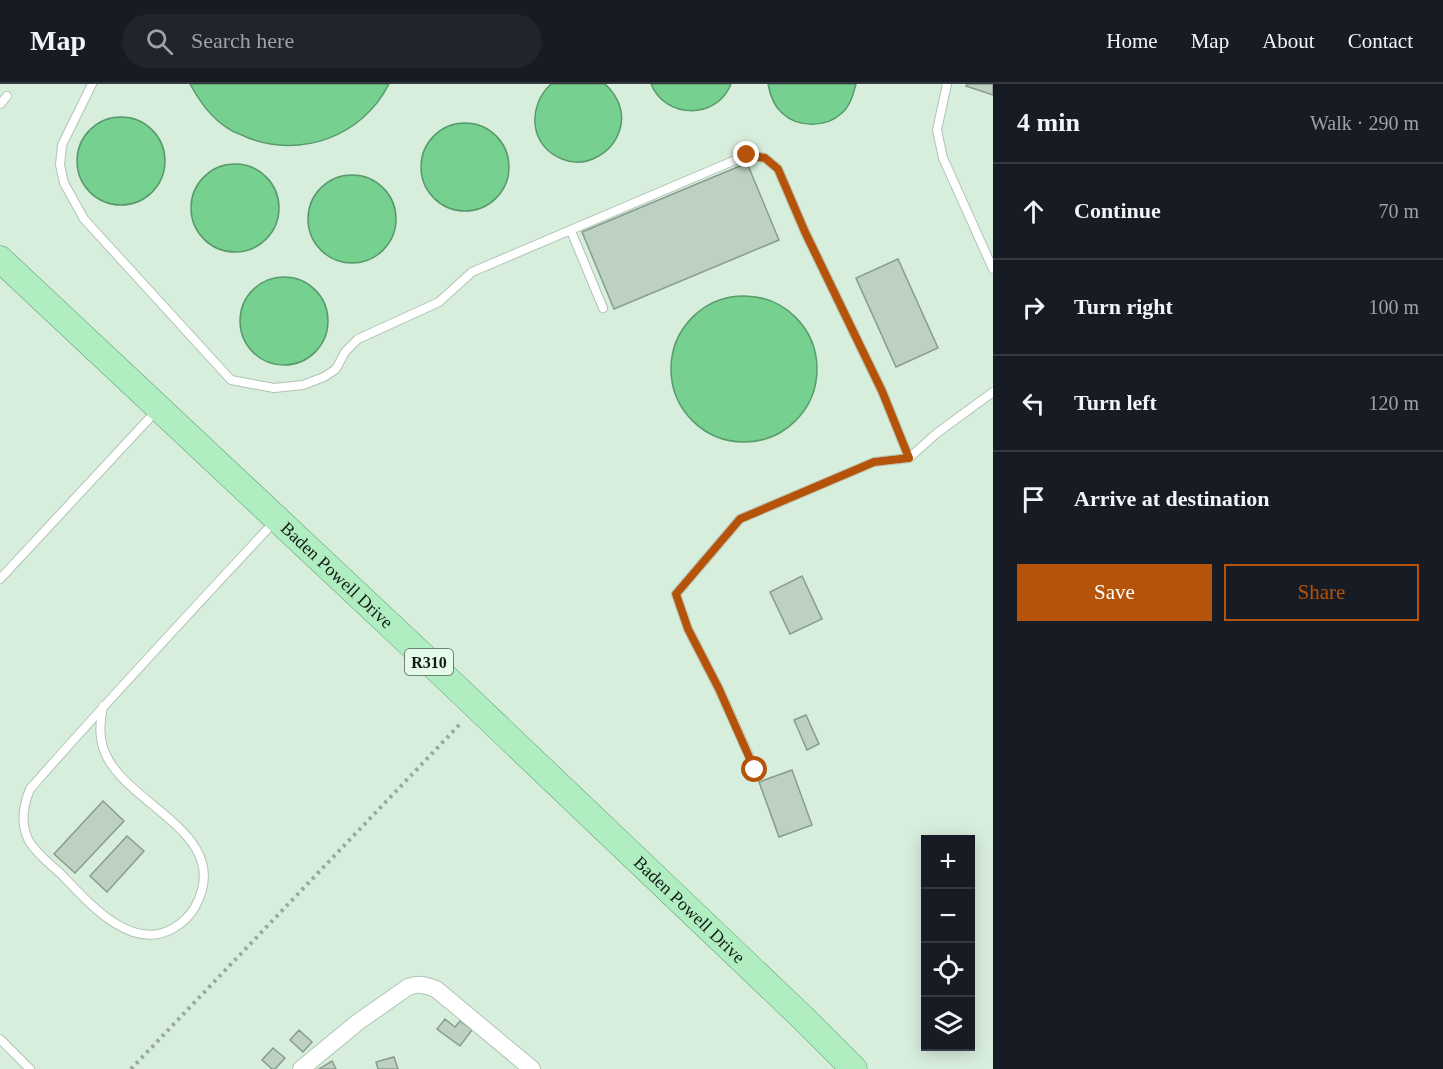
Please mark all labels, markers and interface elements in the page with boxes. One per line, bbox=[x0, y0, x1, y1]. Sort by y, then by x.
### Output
search box bbox=[122, 14, 542, 68]
text: Map bbox=[30, 25, 86, 56]
icon: search bbox=[143, 25, 176, 58]
text: Search here bbox=[191, 28, 294, 53]
text: Home bbox=[1106, 29, 1158, 53]
text: Map bbox=[1191, 29, 1229, 53]
text: About bbox=[1262, 29, 1315, 53]
text: Contact bbox=[1348, 29, 1413, 53]
text: 4 min bbox=[1017, 108, 1080, 137]
text: Walk · 290 m bbox=[1310, 112, 1419, 134]
route end bbox=[733, 141, 759, 167]
icon: ahead bbox=[1017, 195, 1050, 228]
text: Continue bbox=[1074, 198, 1161, 223]
text: 70 m bbox=[1378, 200, 1419, 222]
icon: right bbox=[1017, 291, 1050, 324]
text: Turn right bbox=[1074, 294, 1173, 319]
text: 100 m bbox=[1368, 296, 1419, 318]
icon: left bbox=[1017, 387, 1050, 420]
text: Turn left bbox=[1074, 390, 1157, 415]
text: 120 m bbox=[1368, 392, 1419, 414]
icon: arrive bbox=[1017, 483, 1050, 516]
text: Arrive at destination bbox=[1074, 486, 1270, 511]
street label: Baden Powell Drive bbox=[277, 518, 397, 632]
button: Save bbox=[1017, 564, 1212, 621]
button: Share bbox=[1224, 564, 1419, 621]
road number: R310 bbox=[405, 649, 453, 675]
route start bbox=[741, 756, 767, 782]
map controls bbox=[921, 835, 975, 1051]
button: + bbox=[921, 835, 975, 889]
street label: Baden Powell Drive bbox=[630, 852, 749, 967]
button: − bbox=[921, 889, 975, 943]
button: locate bbox=[921, 943, 975, 997]
button: layers bbox=[921, 997, 975, 1051]

